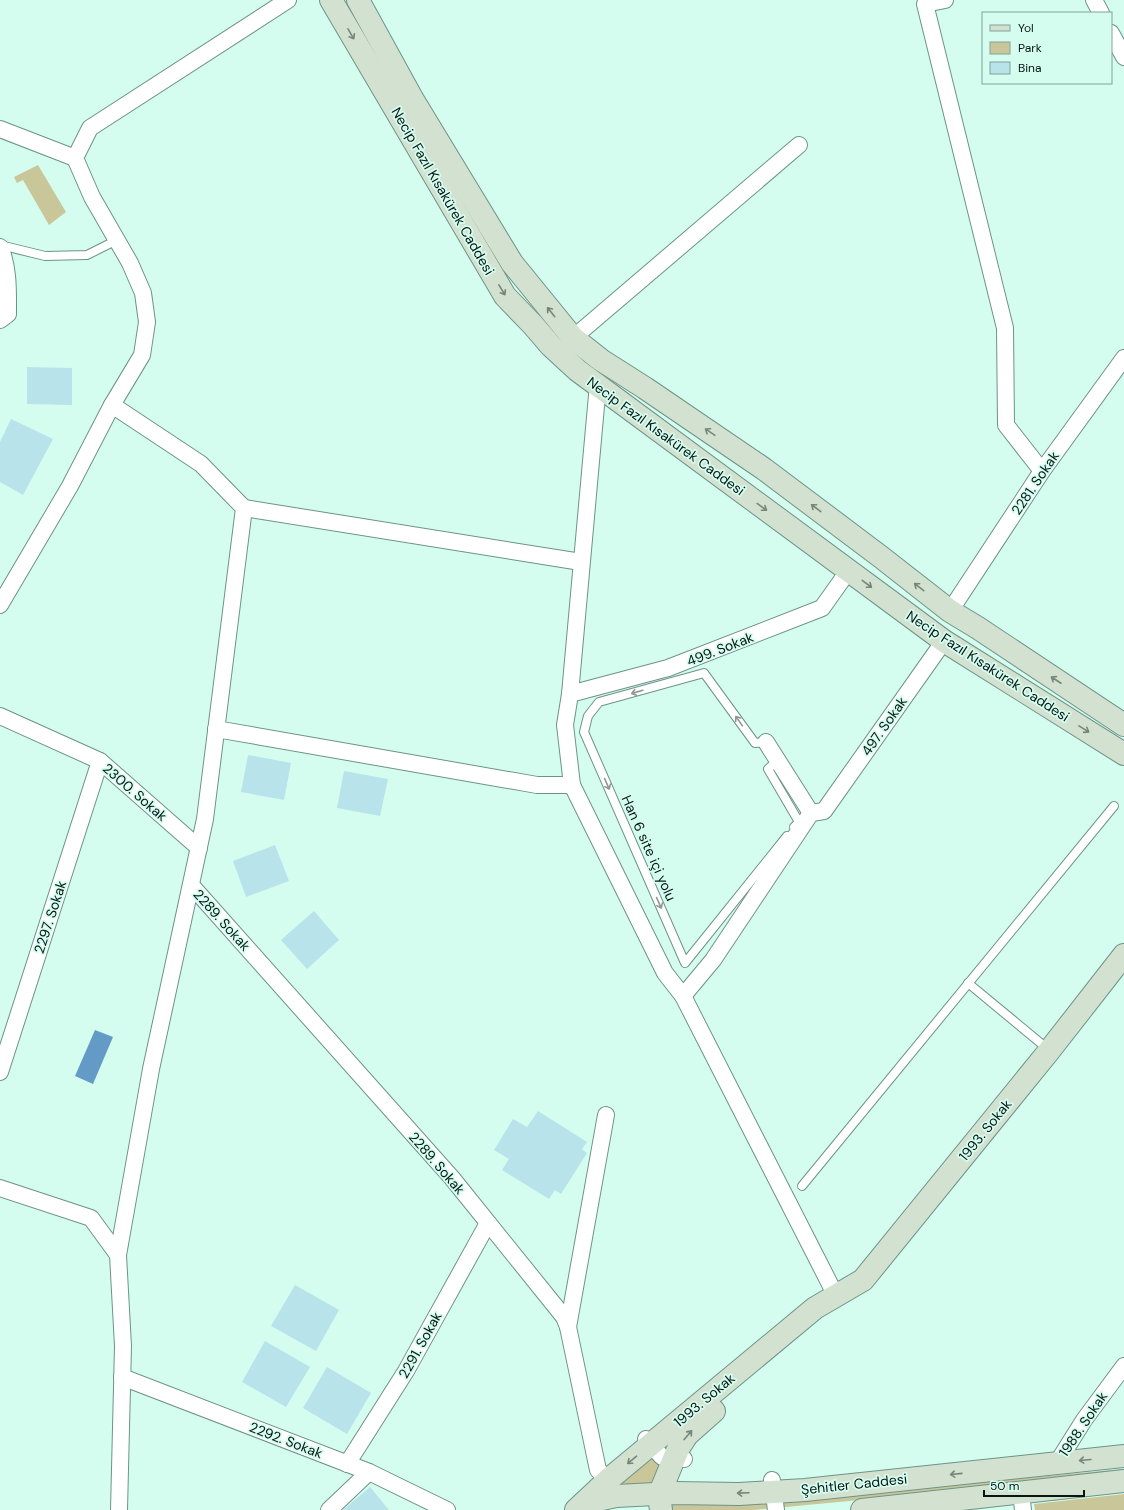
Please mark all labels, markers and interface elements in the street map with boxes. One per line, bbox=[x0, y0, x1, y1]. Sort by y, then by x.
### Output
legend bbox=[982, 12, 1112, 84]
text: Yol bbox=[1018, 20, 1034, 36]
one-way arrow bbox=[347, 28, 355, 40]
text: Park bbox=[1018, 40, 1042, 56]
text: Bina bbox=[1018, 60, 1042, 76]
street label: Necip Fazıl Kısakürek Caddesi bbox=[388, 104, 498, 278]
one-way arrow bbox=[498, 285, 506, 296]
one-way arrow bbox=[547, 307, 556, 318]
street label: Necip Fazıl Kısakürek Caddesi bbox=[584, 373, 748, 499]
one-way arrow bbox=[705, 428, 716, 436]
street label: 2281. Sokak bbox=[1007, 448, 1063, 518]
one-way arrow bbox=[757, 502, 768, 511]
one-way arrow bbox=[810, 504, 821, 512]
one-way arrow bbox=[861, 580, 872, 588]
one-way arrow bbox=[914, 582, 925, 591]
street label: Necip Fazıl Kısakürek Caddesi bbox=[903, 607, 1073, 725]
street label: 499. Sokak bbox=[684, 628, 756, 670]
one-way arrow bbox=[1051, 676, 1062, 684]
one-way arrow bbox=[630, 688, 643, 696]
street label: 497. Sokak bbox=[857, 693, 911, 759]
one-way arrow bbox=[735, 716, 743, 727]
one-way arrow bbox=[1078, 725, 1089, 733]
street label: 2300. Sokak bbox=[99, 759, 171, 825]
one-way arrow bbox=[603, 777, 611, 789]
street label: Han 6 site içi yolu bbox=[618, 792, 680, 904]
street label: 2297. Sokak bbox=[30, 878, 70, 956]
street label: 2289. Sokak bbox=[190, 885, 254, 955]
one-way arrow bbox=[656, 896, 663, 908]
street label: 1993. Sokak bbox=[955, 1095, 1015, 1165]
street label: 2289. Sokak bbox=[405, 1128, 469, 1198]
street label: 2291. Sokak bbox=[394, 1308, 446, 1382]
street label: 1993. Sokak bbox=[670, 1369, 738, 1431]
street label: 1988. Sokak bbox=[1055, 1388, 1111, 1460]
street label: 2292. Sokak bbox=[247, 1418, 325, 1462]
one-way arrow bbox=[684, 1430, 693, 1440]
one-way arrow bbox=[627, 1456, 637, 1465]
one-way arrow bbox=[1079, 1456, 1092, 1464]
street label: Şehitler Caddesi bbox=[800, 1469, 908, 1499]
one-way arrow bbox=[950, 1470, 963, 1477]
scale bar bbox=[984, 1472, 1084, 1498]
text: 50 m bbox=[990, 1478, 1019, 1494]
one-way arrow bbox=[737, 1489, 750, 1497]

